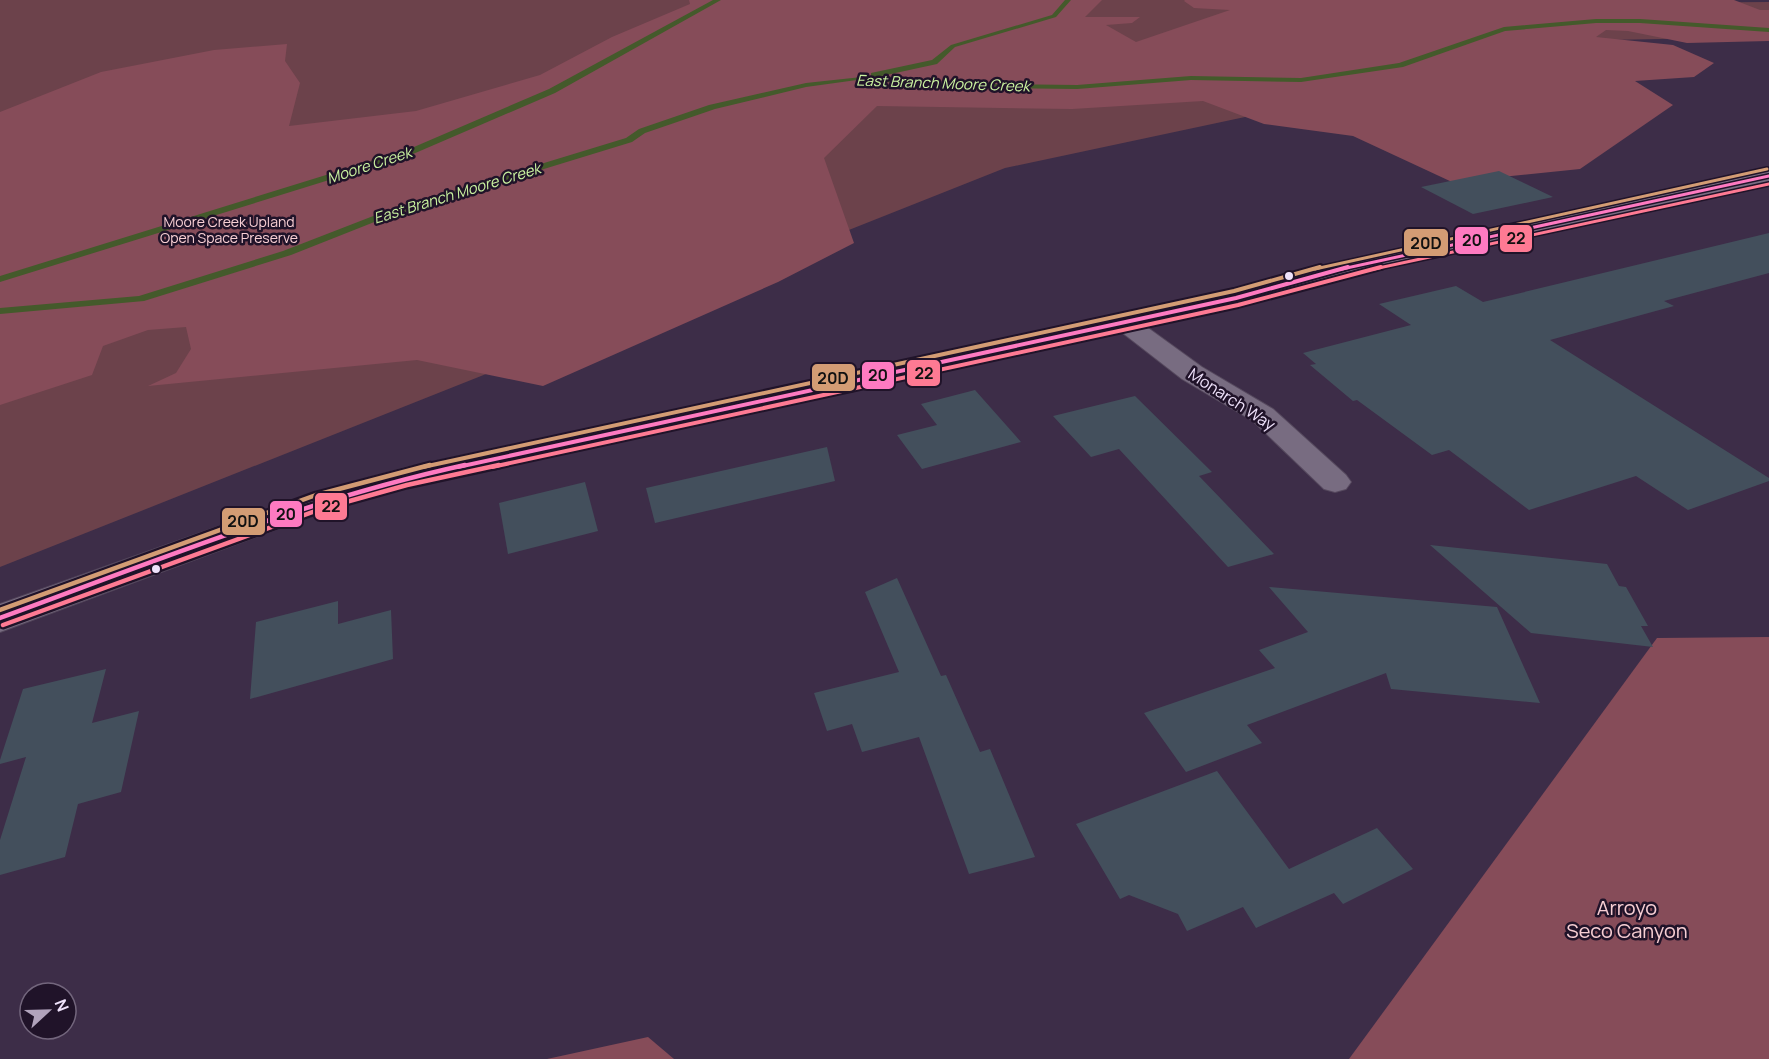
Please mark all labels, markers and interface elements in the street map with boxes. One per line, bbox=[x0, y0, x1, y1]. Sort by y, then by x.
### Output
water label: East Branch Moore Creek bbox=[856, 69, 1033, 97]
water label: Moore Creek bbox=[324, 141, 417, 189]
water label: East Branch Moore Creek bbox=[371, 157, 546, 228]
park label: Moore Creek Upland Open Space Preserve bbox=[160, 212, 298, 247]
line badge: 22 bbox=[1499, 224, 1533, 253]
line badge: 20 bbox=[1454, 226, 1489, 255]
text: 22 bbox=[1506, 227, 1526, 249]
line badge: 20D bbox=[1403, 228, 1449, 257]
text: 20 bbox=[1462, 229, 1482, 251]
text: 20D bbox=[1410, 232, 1442, 254]
unlabelled marker bbox=[1283, 270, 1295, 282]
line badge: 22 bbox=[906, 359, 941, 387]
line badge: 20 bbox=[861, 361, 895, 390]
text: 22 bbox=[914, 362, 934, 384]
line badge: 20D bbox=[811, 363, 856, 392]
street label: Monarch Way bbox=[1184, 363, 1280, 436]
text: 20 bbox=[868, 364, 888, 386]
text: 20D bbox=[817, 367, 849, 389]
line badge: 22 bbox=[314, 492, 348, 521]
text: 22 bbox=[321, 495, 341, 517]
line badge: 20 bbox=[269, 500, 303, 528]
text: 20 bbox=[276, 503, 296, 525]
line badge: 20D bbox=[221, 507, 266, 536]
text: 20D bbox=[227, 510, 259, 532]
unlabelled marker bbox=[150, 563, 162, 575]
park label: Arroyo Seco Canyon bbox=[1566, 894, 1688, 944]
north arrow bbox=[18, 981, 78, 1041]
text: N bbox=[50, 996, 74, 1015]

